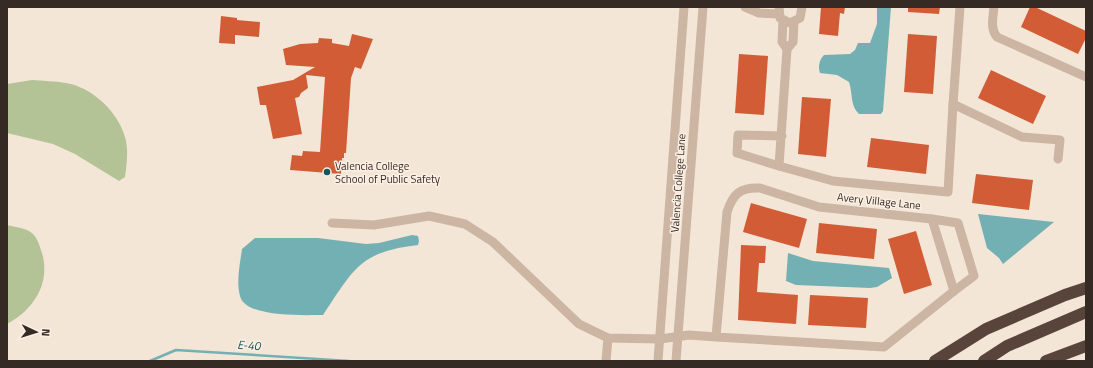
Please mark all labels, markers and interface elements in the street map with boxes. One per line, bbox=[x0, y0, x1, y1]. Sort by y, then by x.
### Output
street label: Valencia College Lane bbox=[667, 133, 689, 233]
place label: Valencia College School of Public Safety bbox=[335, 158, 441, 187]
marker: Valencia College School of Public Safety bbox=[322, 167, 332, 177]
street label: Avery Village Lane bbox=[836, 189, 922, 213]
north arrow bbox=[16, 312, 56, 352]
text: N bbox=[38, 328, 54, 337]
water label: E-40 bbox=[237, 335, 263, 355]

